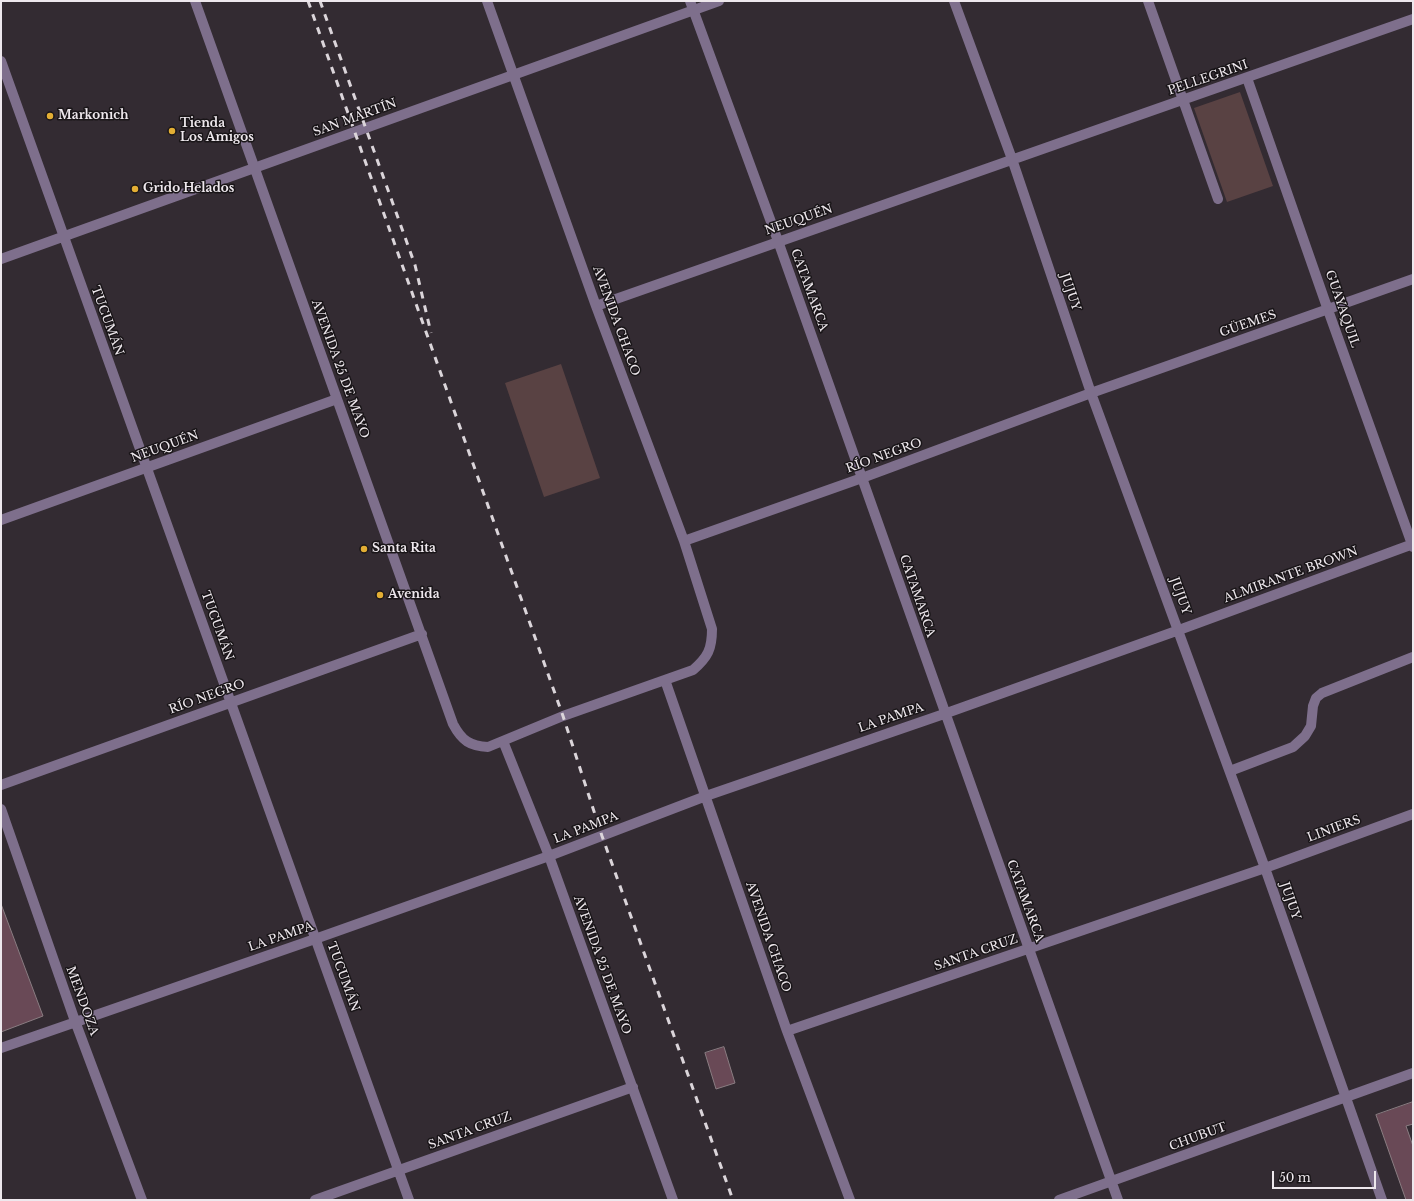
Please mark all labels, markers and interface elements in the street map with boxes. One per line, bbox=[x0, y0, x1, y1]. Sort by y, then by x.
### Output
street label: PELLEGRINI bbox=[1166, 58, 1250, 98]
street label: SAN MARTÍN bbox=[311, 96, 399, 140]
place label: Markonich bbox=[58, 109, 129, 123]
marker: Markonich bbox=[45, 111, 55, 121]
place label: Tienda Los Amigos bbox=[180, 117, 254, 145]
marker: Tienda Los Amigos bbox=[167, 126, 177, 136]
place label: Grido Helados bbox=[143, 182, 234, 196]
marker: Grido Helados bbox=[130, 184, 140, 194]
street label: NEUQUÉN bbox=[763, 202, 835, 238]
street label: CATAMARCA bbox=[787, 247, 831, 333]
street label: AVENIDA CHACO bbox=[589, 264, 643, 378]
street label: GUAYAQUIL bbox=[1322, 268, 1362, 350]
street label: JUJUY bbox=[1057, 271, 1083, 313]
street label: TUCUMÁN bbox=[88, 284, 126, 358]
street label: AVENIDA 25 DE MAYO bbox=[308, 298, 372, 440]
street label: GÜEMES bbox=[1218, 308, 1278, 340]
street label: NEUQUÉN bbox=[129, 428, 201, 466]
street label: RÍO NEGRO bbox=[844, 436, 924, 476]
place label: Santa Rita bbox=[372, 542, 436, 556]
marker: Santa Rita bbox=[359, 544, 369, 554]
street label: ALMIRANTE BROWN bbox=[1222, 544, 1360, 606]
street label: CATAMARCA bbox=[896, 553, 938, 639]
street label: JUJUY bbox=[1167, 575, 1193, 617]
place label: Avenida bbox=[388, 588, 440, 602]
street label: TUCUMÁN bbox=[198, 589, 236, 663]
marker: Avenida bbox=[375, 590, 385, 600]
street label: RÍO NEGRO bbox=[167, 677, 247, 717]
street label: LA PAMPA bbox=[856, 700, 926, 736]
street label: LA PAMPA bbox=[552, 809, 620, 847]
street label: LINIERS bbox=[1306, 813, 1362, 845]
street label: CATAMARCA bbox=[1003, 858, 1047, 944]
street label: AVENIDA CHACO bbox=[742, 880, 794, 994]
street label: JUJUY bbox=[1277, 880, 1303, 922]
street label: AVENIDA 25 DE MAYO bbox=[570, 894, 634, 1036]
street label: LA PAMPA bbox=[246, 919, 316, 955]
street label: SANTA CRUZ bbox=[932, 932, 1020, 974]
street label: TUCUMÁN bbox=[324, 940, 362, 1014]
street label: MENDOZA bbox=[63, 964, 101, 1038]
street label: SANTA CRUZ bbox=[426, 1109, 514, 1153]
street label: CHUBUT bbox=[1167, 1120, 1229, 1154]
scale bar bbox=[1274, 1163, 1378, 1189]
text: 50 m bbox=[1279, 1170, 1311, 1185]

